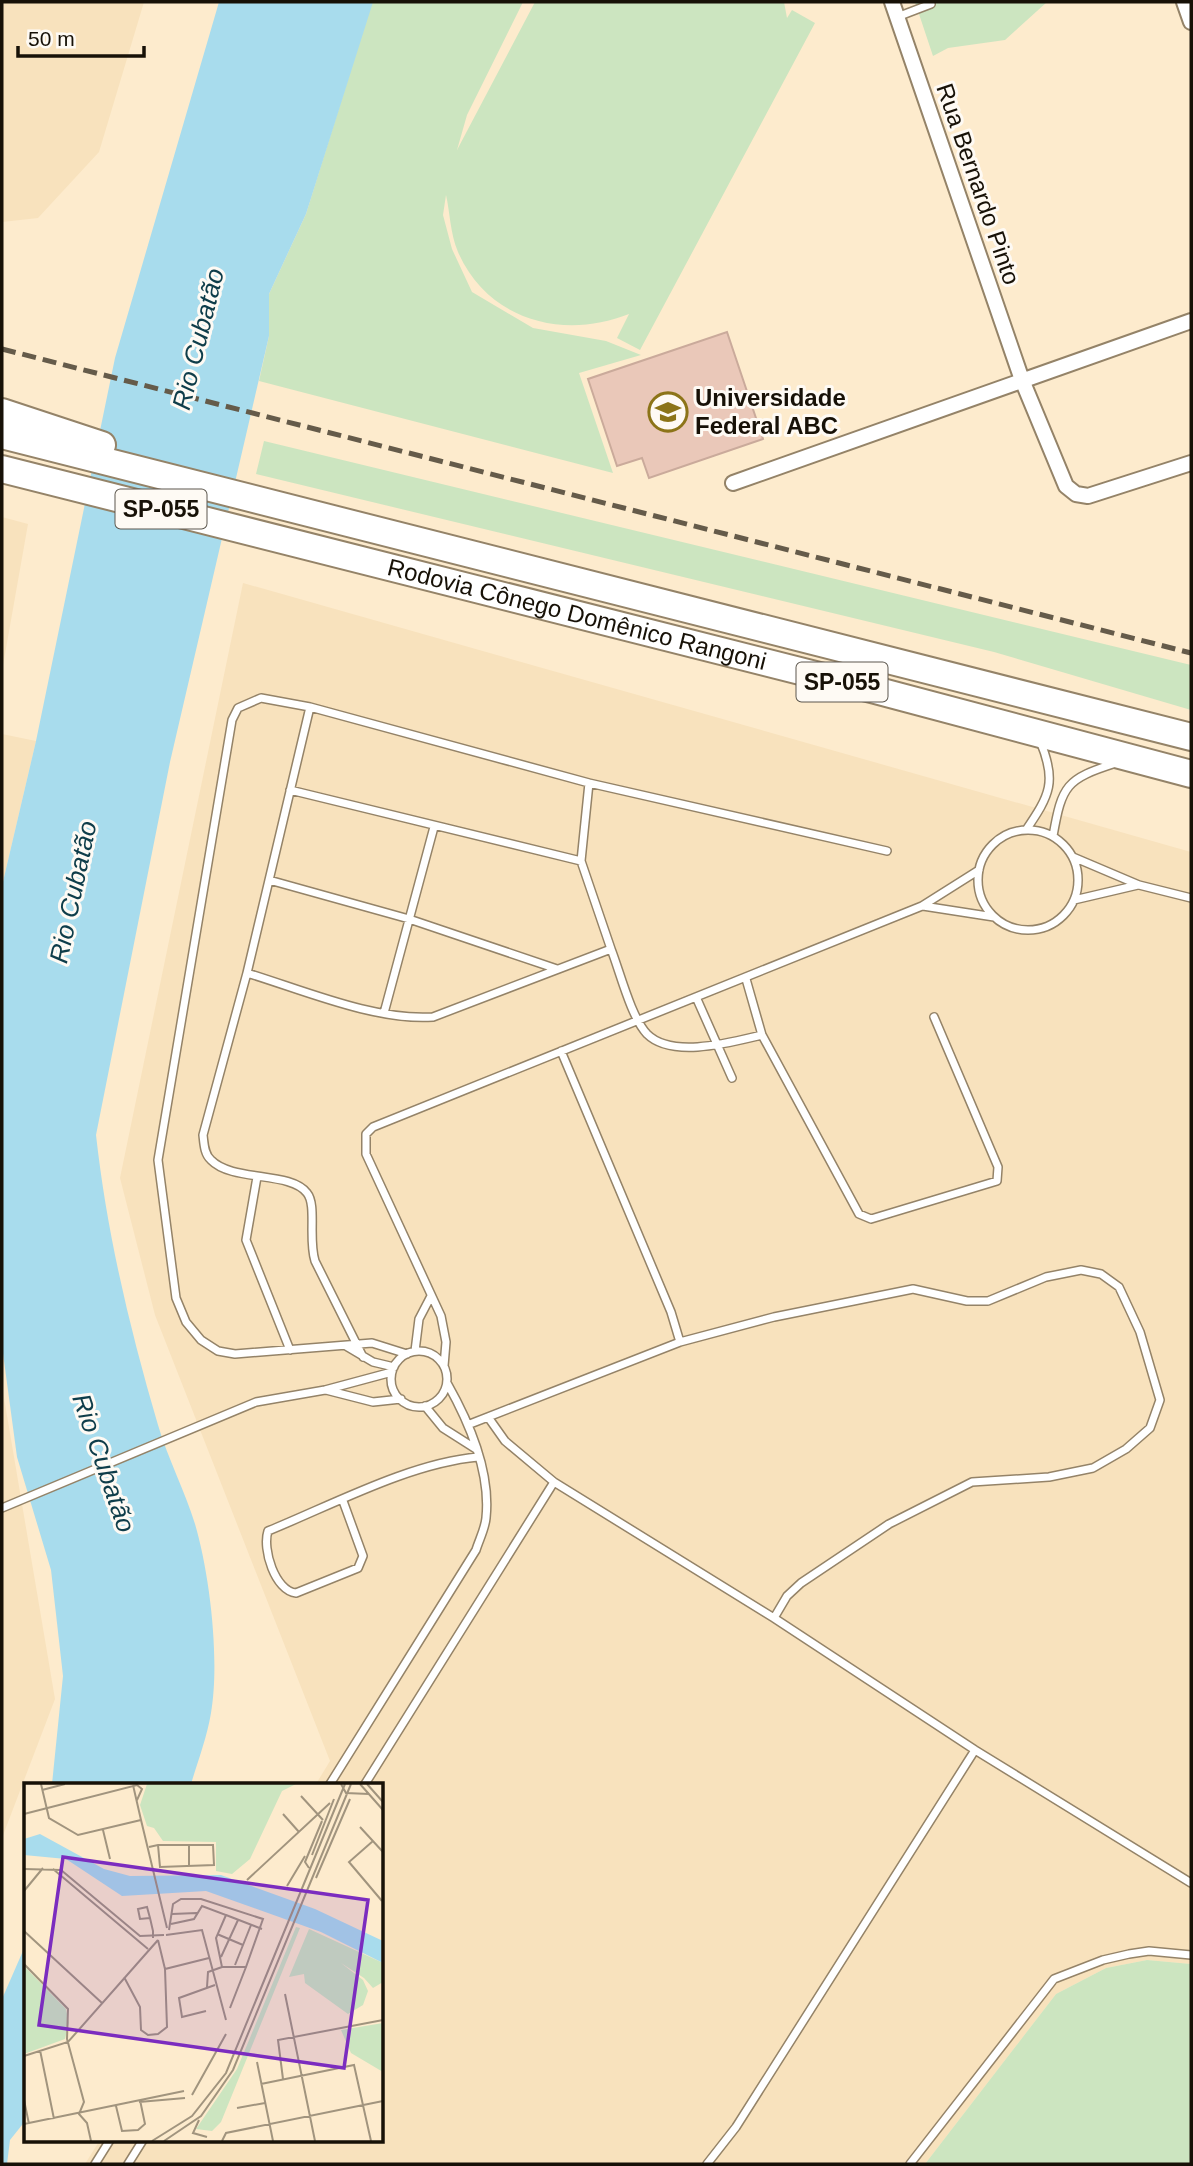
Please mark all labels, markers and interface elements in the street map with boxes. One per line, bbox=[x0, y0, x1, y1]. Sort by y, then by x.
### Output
scale bar bbox=[18, 14, 144, 58]
text: 50 m bbox=[28, 27, 75, 50]
street label: Rua Bernardo Pinto bbox=[931, 80, 1026, 288]
water label: Rio Cubatão bbox=[166, 265, 230, 413]
place label: Universidade Federal ABC bbox=[695, 384, 846, 439]
school or university icon: Universidade Federal ABC bbox=[647, 391, 689, 433]
road number: SP-055 bbox=[116, 489, 206, 528]
street label: Rodovia Cônego Domênico Rangoni bbox=[385, 553, 769, 675]
road number: SP-055 bbox=[796, 662, 888, 702]
water label: Rio Cubatão bbox=[43, 818, 103, 966]
water label: Rio Cubatão bbox=[66, 1390, 142, 1536]
inset map bbox=[24, 1783, 383, 2142]

